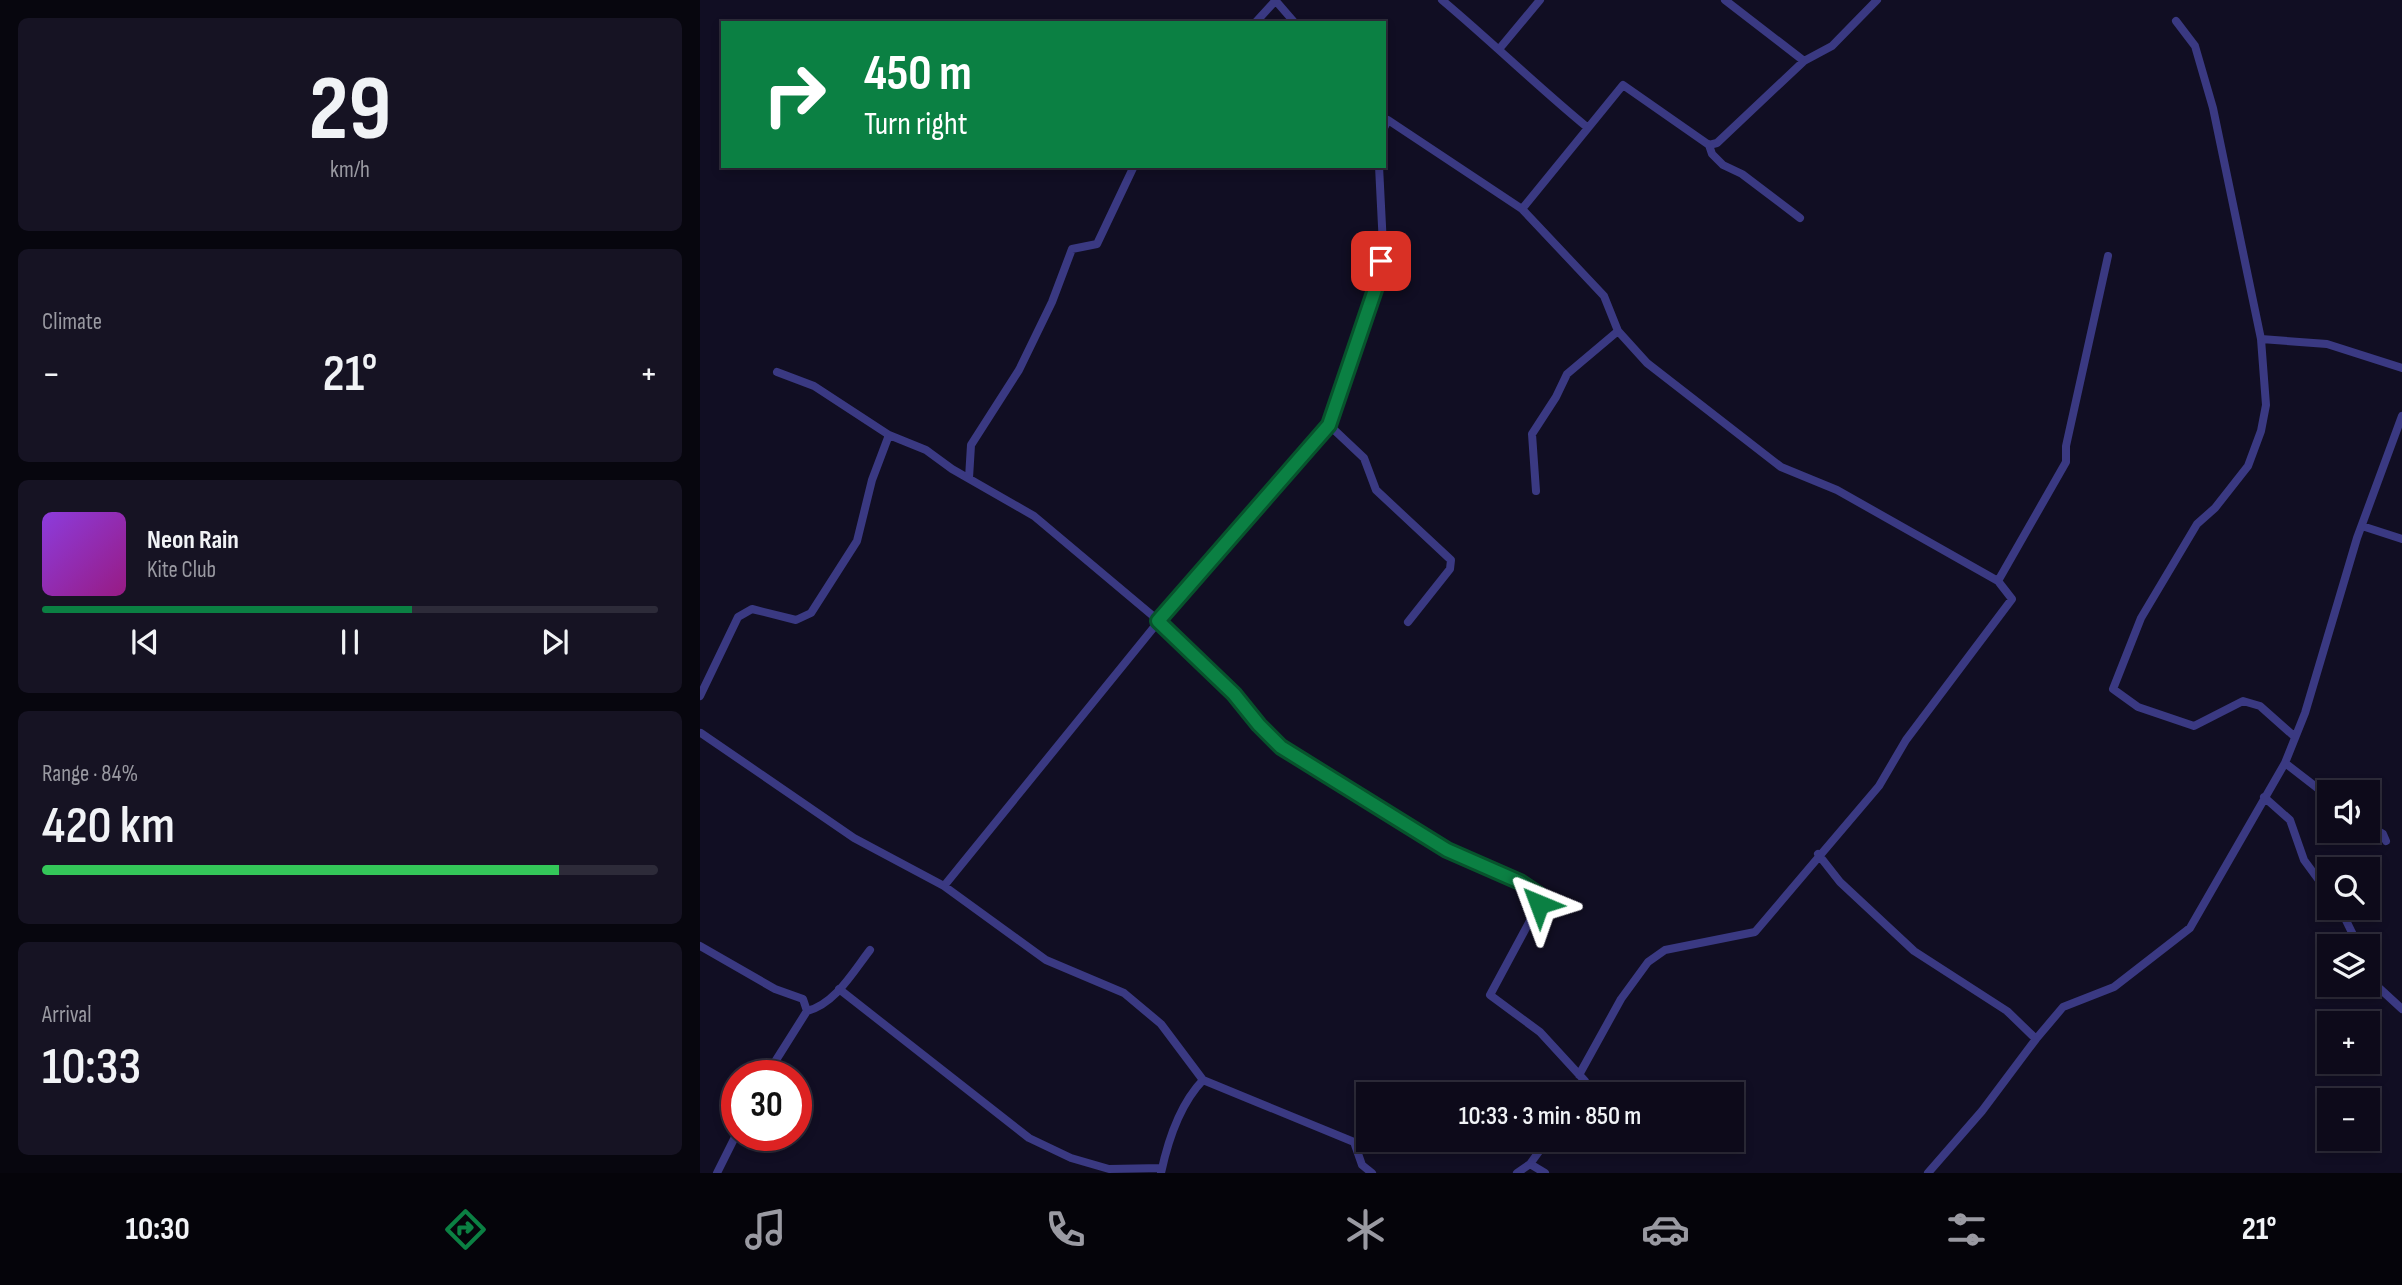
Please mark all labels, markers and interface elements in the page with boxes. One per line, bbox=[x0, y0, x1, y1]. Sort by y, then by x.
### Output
text: 450 m bbox=[864, 45, 972, 104]
icon: right bbox=[749, 49, 840, 140]
text: 29 bbox=[309, 56, 392, 165]
text: Turn right bbox=[864, 105, 968, 144]
text: km/h bbox=[330, 156, 370, 184]
pin bbox=[1351, 231, 1411, 291]
icon: arrive bbox=[1362, 242, 1400, 280]
text: Climate bbox=[42, 308, 102, 336]
text: 21° bbox=[323, 343, 377, 406]
text: − bbox=[42, 352, 61, 397]
text: + bbox=[639, 352, 658, 397]
text: Neon Rain bbox=[147, 525, 239, 556]
text: Kite Club bbox=[147, 556, 216, 584]
icon: previous bbox=[126, 623, 164, 661]
icon: pause bbox=[331, 623, 369, 661]
icon: next bbox=[536, 623, 574, 661]
text: Range · 84% bbox=[42, 760, 138, 788]
map controls bbox=[2317, 780, 2380, 1151]
button: sound bbox=[2317, 780, 2380, 843]
text: 420 km bbox=[42, 795, 175, 858]
button: search bbox=[2317, 857, 2380, 920]
position arrow bbox=[1502, 867, 1576, 941]
button: layers bbox=[2317, 934, 2380, 997]
text: Arrival bbox=[42, 1001, 91, 1029]
button: + bbox=[2317, 1011, 2380, 1074]
text: 10:33 bbox=[42, 1036, 141, 1099]
speed limit sign: 30 bbox=[721, 1060, 812, 1151]
button: − bbox=[2317, 1088, 2380, 1151]
text: 10:33 · 3 min · 850 m bbox=[1459, 1101, 1641, 1132]
icon: directions bbox=[441, 1205, 490, 1254]
icon: music bbox=[741, 1205, 790, 1254]
icon: phone bbox=[1041, 1205, 1090, 1254]
icon: climate bbox=[1341, 1205, 1390, 1254]
icon: car bbox=[1641, 1205, 1690, 1254]
icon: filters bbox=[1942, 1205, 1991, 1254]
text: 10:30 bbox=[126, 1210, 190, 1249]
text: 21° bbox=[2242, 1210, 2276, 1249]

